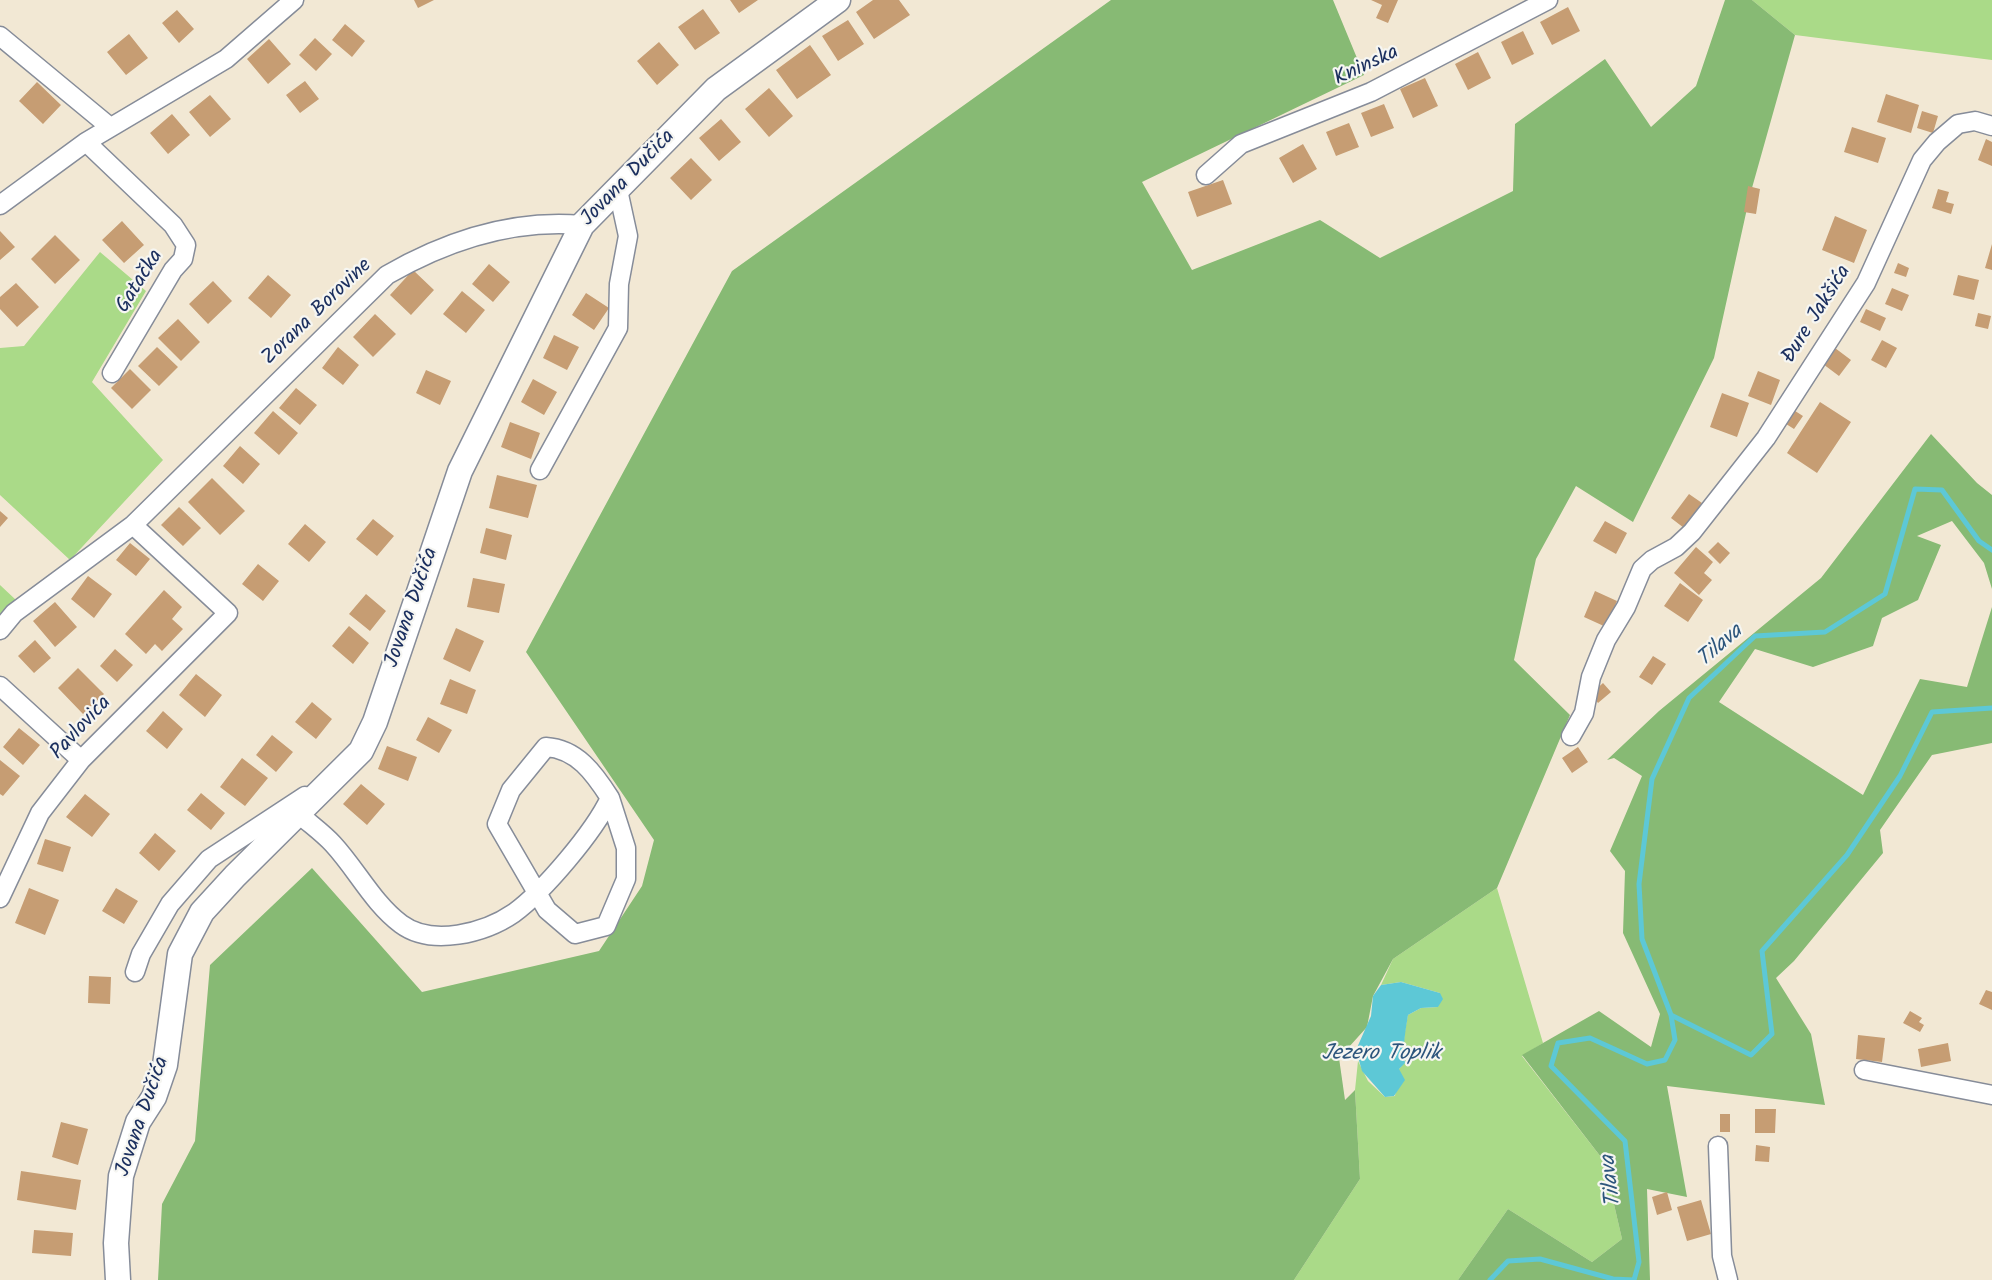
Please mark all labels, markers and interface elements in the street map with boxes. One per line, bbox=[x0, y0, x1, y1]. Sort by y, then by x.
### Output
street label: Kninska bbox=[1331, 41, 1403, 93]
street label: Jovana Dučića bbox=[577, 125, 681, 233]
street label: Gatačka bbox=[112, 246, 170, 318]
street label: Zorana Borovine bbox=[258, 254, 378, 372]
street label: Đure Jakšića bbox=[1778, 261, 1858, 369]
street label: Jovana Dučića bbox=[381, 545, 445, 671]
water label: Tilava bbox=[1693, 620, 1749, 674]
street label: Pavlovića bbox=[46, 692, 118, 766]
water label: Jezero Toplik bbox=[1321, 1042, 1441, 1068]
street label: Jovana Dučića bbox=[112, 1054, 176, 1180]
water label: Tilava bbox=[1597, 1153, 1629, 1209]

